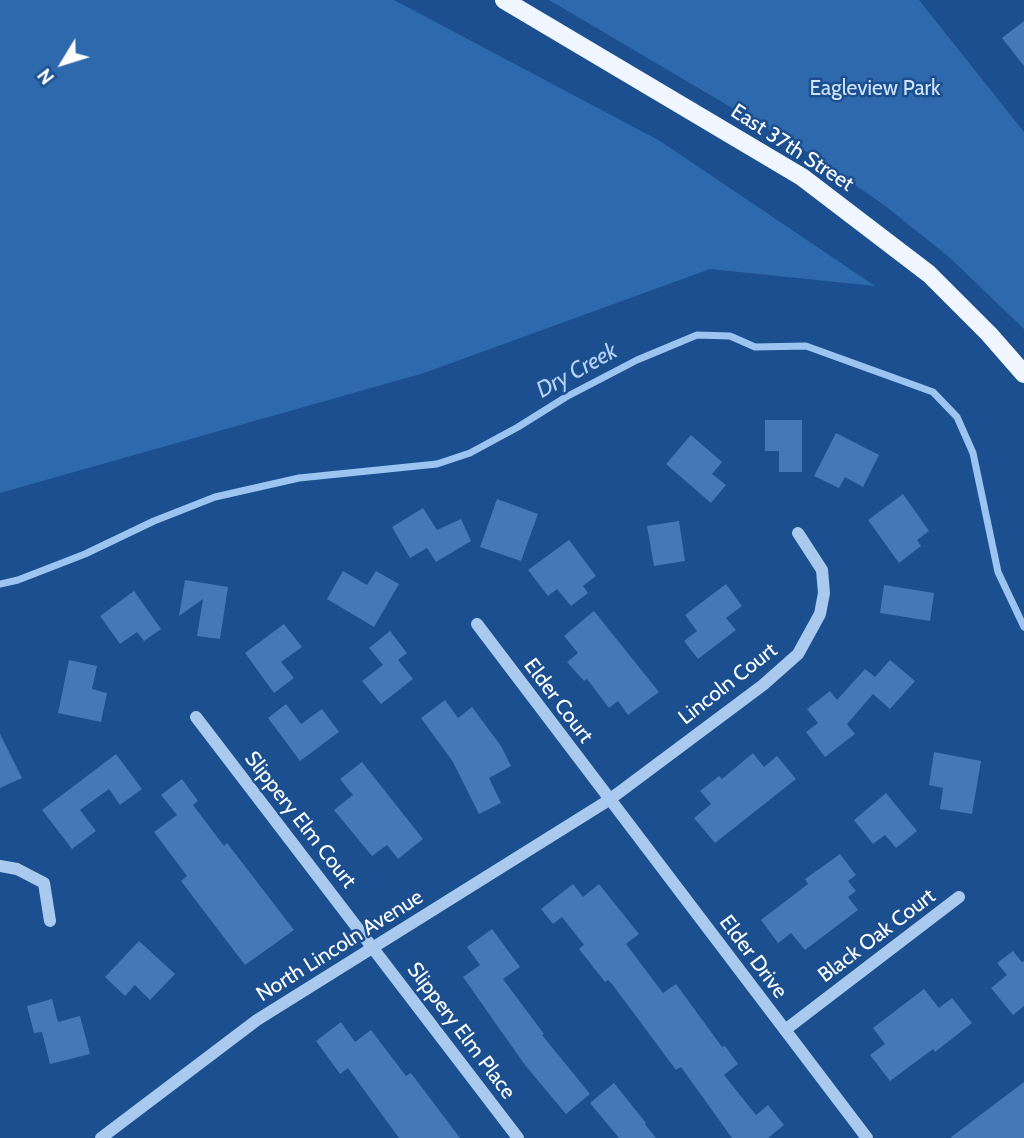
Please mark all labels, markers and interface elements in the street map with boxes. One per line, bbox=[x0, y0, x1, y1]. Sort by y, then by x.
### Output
north arrow bbox=[28, 28, 98, 98]
text: N bbox=[33, 64, 59, 89]
park label: Eagleview Park bbox=[809, 76, 941, 102]
street label: East 37th Street bbox=[726, 99, 858, 197]
water label: Dry Creek bbox=[532, 338, 622, 404]
street label: Lincoln Court bbox=[674, 638, 782, 730]
street label: Elder Court bbox=[518, 654, 598, 748]
street label: Slippery Elm Court bbox=[239, 747, 361, 893]
street label: Black Oak Court bbox=[813, 884, 941, 988]
street label: North Lincoln Avenue bbox=[252, 885, 428, 1007]
street label: Elder Drive bbox=[714, 911, 792, 1003]
street label: Slippery Elm Place bbox=[401, 958, 521, 1104]

